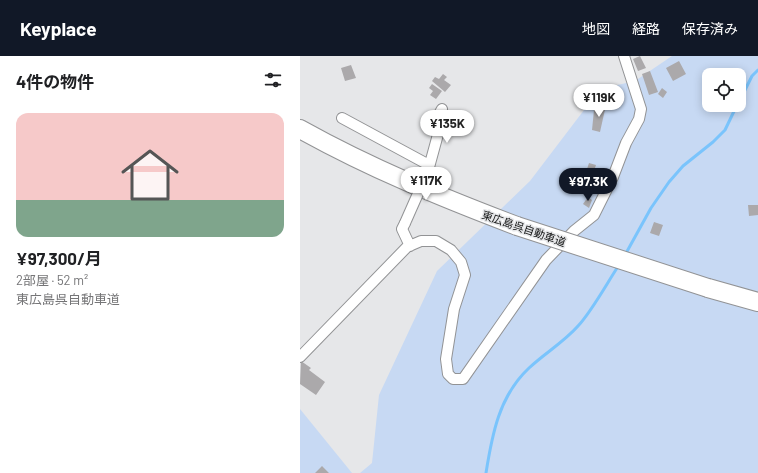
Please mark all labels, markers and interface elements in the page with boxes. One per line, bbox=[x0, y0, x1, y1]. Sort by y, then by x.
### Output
text: Keyplace bbox=[20, 17, 97, 40]
text: 地図 bbox=[582, 20, 610, 37]
text: 経路 bbox=[632, 20, 660, 37]
text: 保存済み bbox=[682, 20, 738, 37]
map controls bbox=[702, 68, 746, 112]
button: locate bbox=[702, 68, 746, 112]
icon: filters bbox=[262, 69, 284, 91]
text: 4件の物件 bbox=[16, 71, 94, 91]
pin: ¥119K bbox=[571, 84, 627, 118]
text: ¥119K bbox=[582, 89, 616, 105]
pin: ¥135K bbox=[419, 110, 475, 144]
text: ¥135K bbox=[429, 115, 465, 131]
icon: home bbox=[114, 139, 186, 211]
pin: ¥117K bbox=[398, 167, 454, 201]
pin: ¥97.3K bbox=[555, 168, 621, 202]
text: ¥117K bbox=[410, 172, 442, 188]
text: ¥97.3K bbox=[568, 173, 608, 189]
street label: 東広島呉自動車道 bbox=[480, 208, 568, 248]
text: ¥97,300/月 bbox=[16, 248, 102, 268]
text: 2部屋 · 52 m² bbox=[16, 272, 88, 288]
text: 東広島呉自動車道 bbox=[16, 291, 120, 307]

